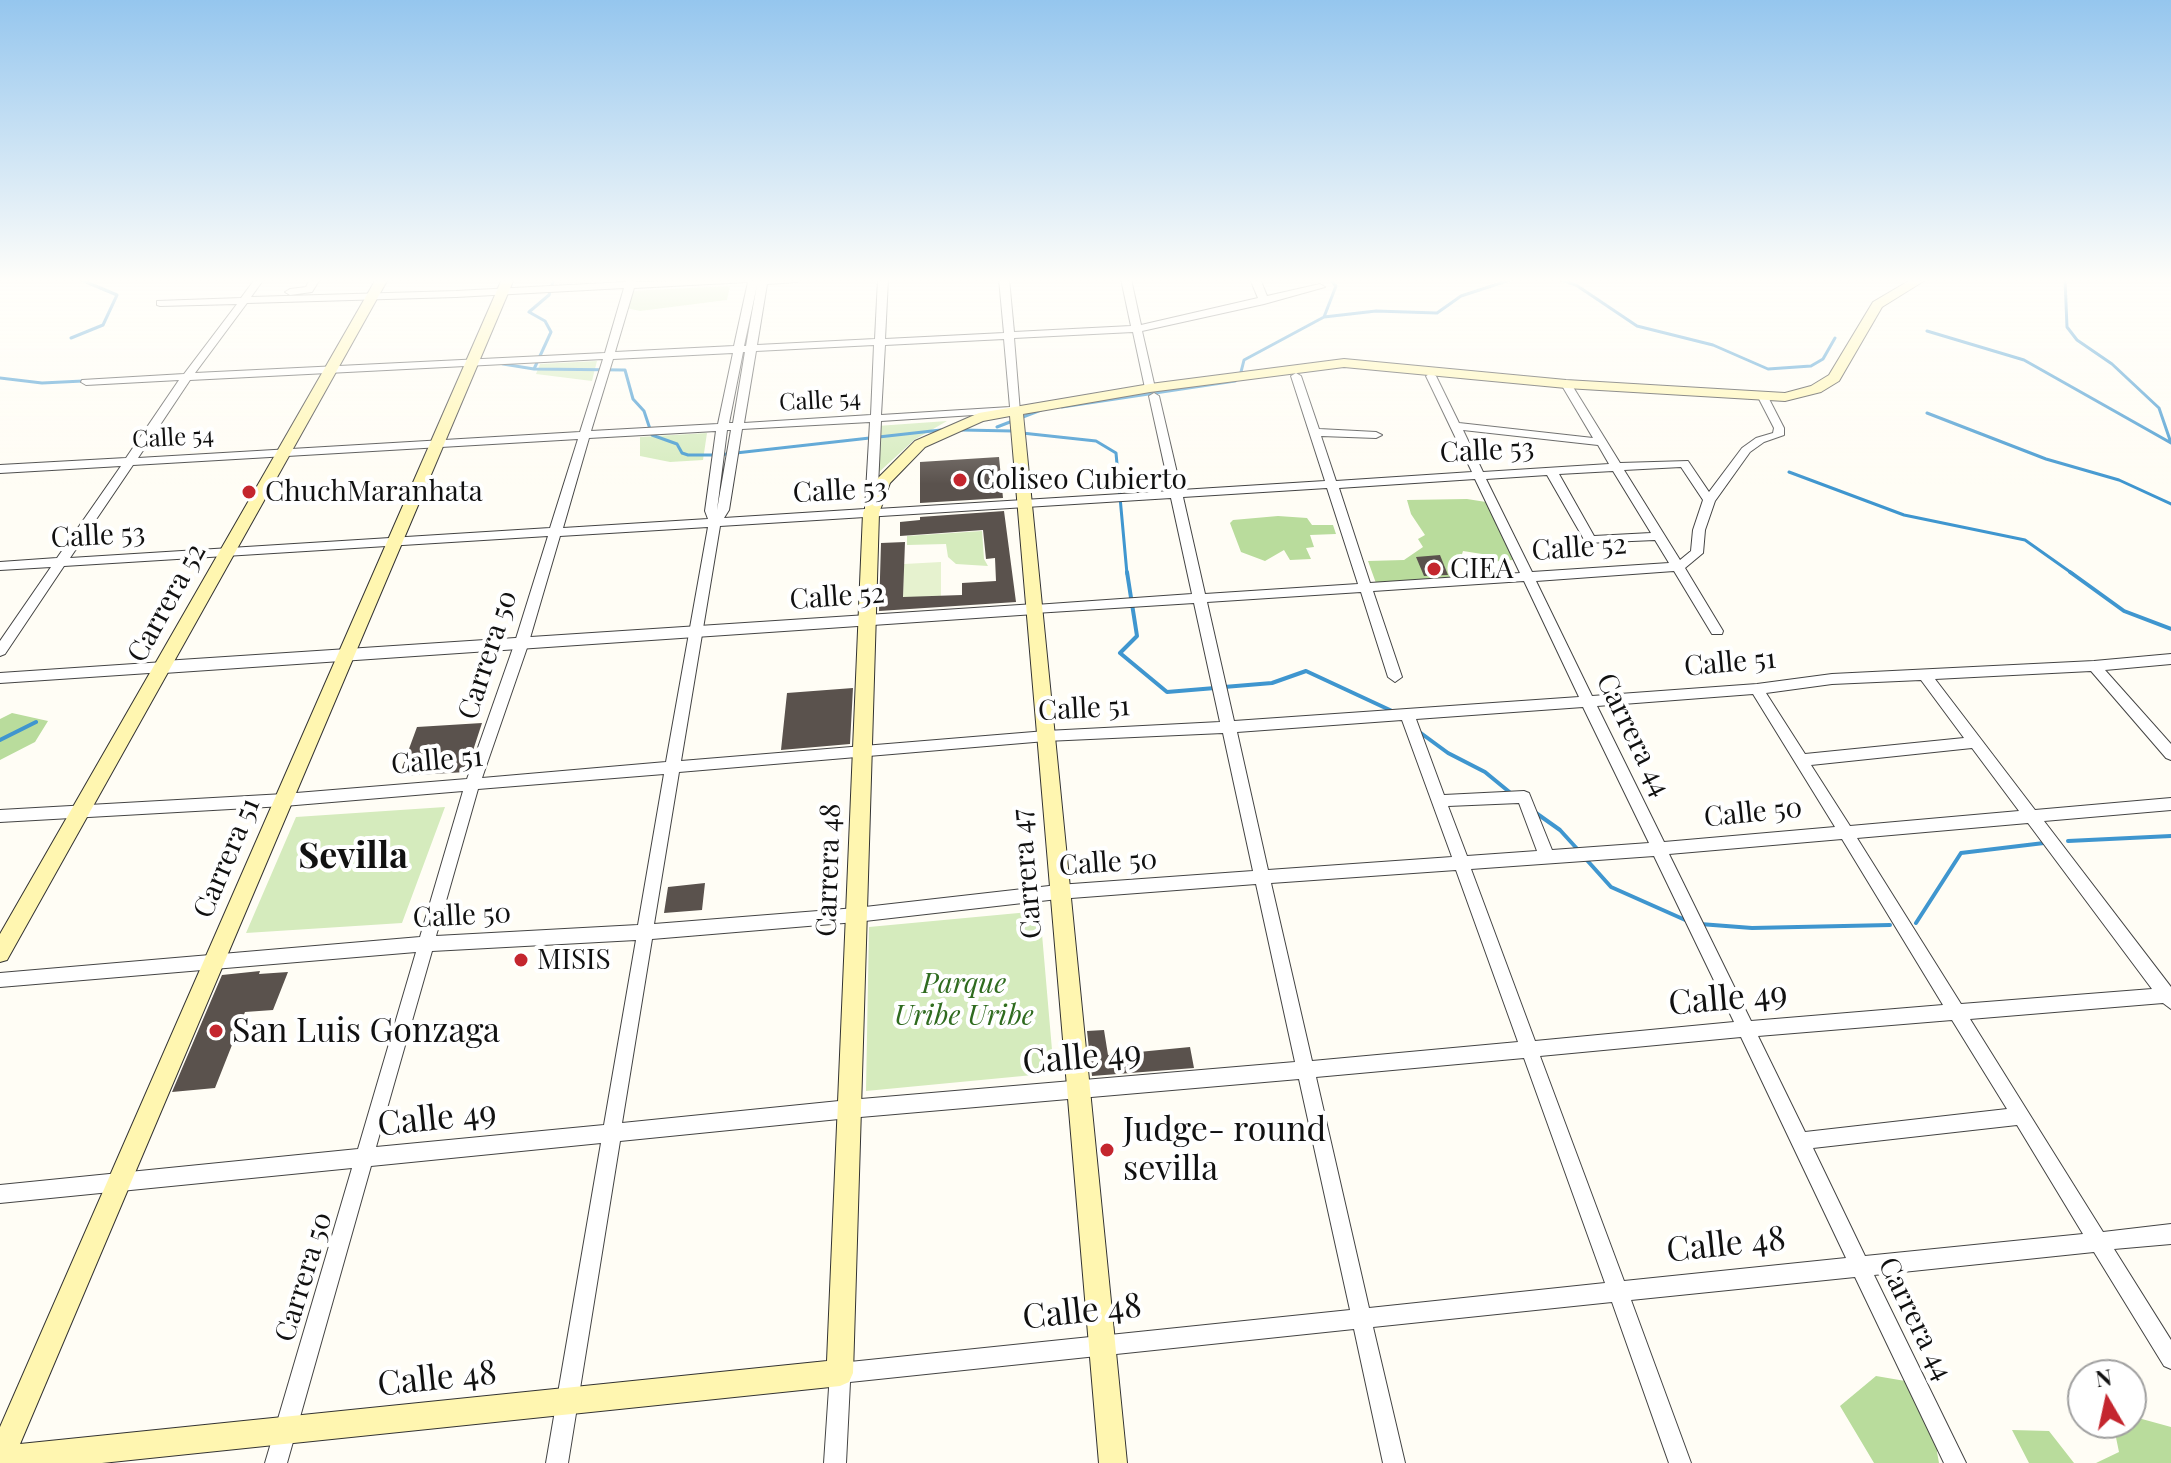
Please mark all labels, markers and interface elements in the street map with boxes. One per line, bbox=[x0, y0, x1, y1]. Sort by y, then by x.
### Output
street label: Calle 54 bbox=[778, 384, 862, 418]
street label: Calle 54 bbox=[131, 421, 215, 455]
street label: Calle 53 bbox=[1439, 432, 1535, 470]
place label: Coliseo Cubierto bbox=[976, 463, 1187, 497]
marker: Coliseo Cubierto bbox=[951, 471, 969, 489]
street label: Calle 53 bbox=[792, 472, 888, 510]
place label: ChuchMaranhata bbox=[265, 475, 483, 509]
marker: ChuchMaranhata bbox=[240, 483, 258, 501]
street label: Calle 53 bbox=[50, 517, 146, 555]
street label: Calle 52 bbox=[1530, 528, 1628, 568]
street label: Carrera 52 bbox=[121, 538, 213, 668]
place label: CIEA bbox=[1450, 552, 1513, 586]
marker: CIEA bbox=[1425, 560, 1443, 578]
street label: Calle 52 bbox=[788, 577, 886, 617]
street label: Carrera 50 bbox=[451, 586, 525, 724]
street label: Calle 51 bbox=[1683, 642, 1777, 684]
street label: Carrera 44 bbox=[1589, 668, 1677, 802]
street label: Calle 51 bbox=[1037, 690, 1131, 728]
street label: Calle 51 bbox=[390, 740, 484, 782]
street label: Calle 50 bbox=[1702, 791, 1804, 835]
street label: Carrera 51 bbox=[187, 793, 267, 923]
street label: Carrera 48 bbox=[810, 803, 848, 937]
street label: Carrera 47 bbox=[1005, 808, 1049, 940]
district label: Sevilla bbox=[298, 835, 408, 879]
street label: Calle 50 bbox=[1058, 843, 1158, 883]
street label: Calle 50 bbox=[412, 897, 512, 935]
place label: MISIS bbox=[537, 943, 611, 977]
marker: MISIS bbox=[512, 951, 530, 969]
park label: Parque Uribe Uribe bbox=[894, 967, 1034, 1033]
street label: Calle 49 bbox=[1667, 973, 1789, 1025]
place label: San Luis Gonzaga bbox=[232, 1011, 500, 1051]
marker: San Luis Gonzaga bbox=[207, 1022, 225, 1040]
street label: Calle 49 bbox=[1021, 1032, 1143, 1084]
street label: Calle 49 bbox=[376, 1092, 498, 1146]
place label: Judge- round sevilla bbox=[1123, 1110, 1326, 1190]
marker: Judge- round sevilla bbox=[1098, 1141, 1116, 1159]
street label: Carrera 50 bbox=[268, 1208, 340, 1346]
street label: Calle 48 bbox=[1664, 1218, 1788, 1272]
street label: Carrera 44 bbox=[1871, 1252, 1959, 1386]
street label: Calle 48 bbox=[1020, 1285, 1144, 1339]
street label: Calle 48 bbox=[375, 1352, 499, 1406]
north arrow bbox=[2067, 1359, 2147, 1439]
text: N bbox=[2093, 1361, 2114, 1393]

